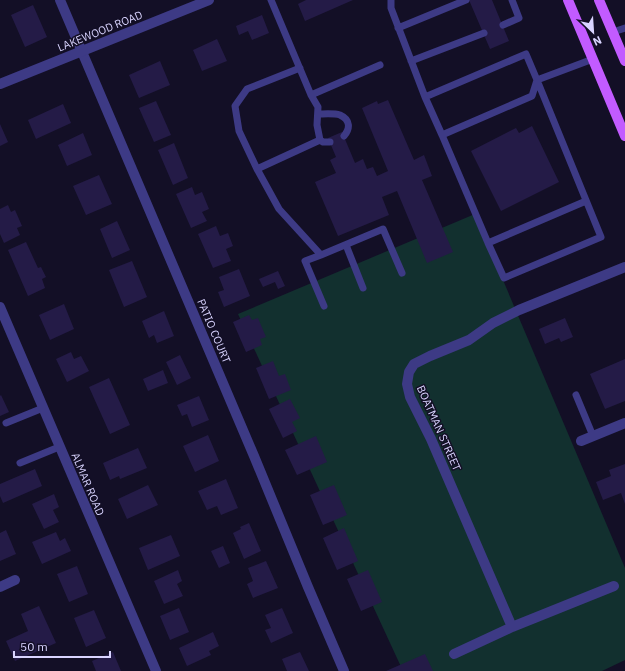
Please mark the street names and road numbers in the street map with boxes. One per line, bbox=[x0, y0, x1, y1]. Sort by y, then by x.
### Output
street label: LAKEWOOD ROAD bbox=[55, 8, 145, 54]
street label: PATIO COURT bbox=[194, 297, 234, 366]
street label: BOATMAN STREET bbox=[414, 383, 464, 474]
street label: ALMAR ROAD bbox=[68, 450, 108, 518]

